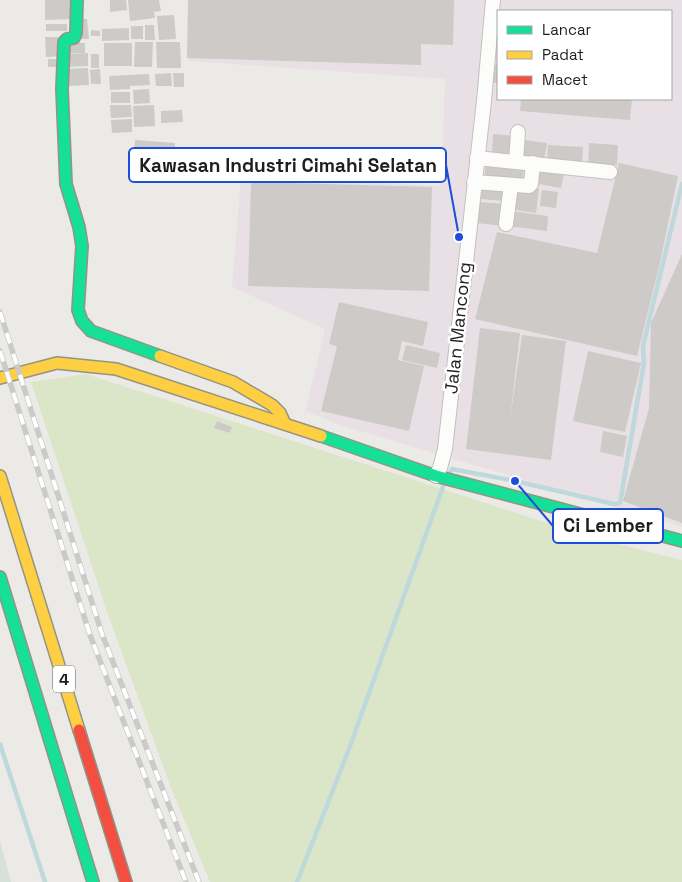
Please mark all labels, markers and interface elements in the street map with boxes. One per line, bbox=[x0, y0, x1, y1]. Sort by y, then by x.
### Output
legend bbox=[497, 10, 672, 100]
text: Lancar bbox=[542, 20, 592, 39]
text: Padat bbox=[542, 45, 584, 64]
text: Macet bbox=[542, 70, 588, 89]
callout: Kawasan Industri Cimahi Selatan bbox=[129, 148, 446, 182]
text: Kawasan Industri Cimahi Selatan bbox=[139, 153, 437, 178]
street label: Jalan Mancong bbox=[439, 261, 476, 395]
callout: Ci Lember bbox=[553, 509, 663, 543]
text: Ci Lember bbox=[563, 513, 653, 538]
road number: 4 bbox=[53, 666, 75, 692]

